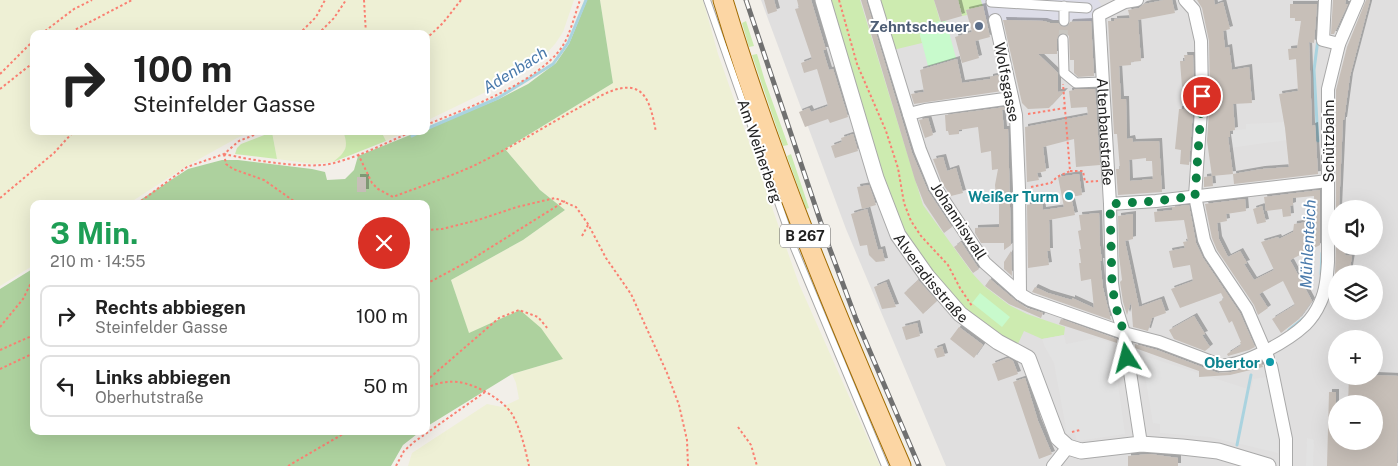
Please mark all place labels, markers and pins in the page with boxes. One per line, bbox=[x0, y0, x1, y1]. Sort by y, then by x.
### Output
place label: Zehntscheuer bbox=[869, 18, 969, 35]
marker: Zehntscheuer bbox=[973, 20, 985, 32]
pin bbox=[1181, 75, 1223, 117]
place label: Weißer Turm bbox=[968, 188, 1059, 205]
marker: Weißer Turm bbox=[1063, 190, 1075, 202]
place label: Obertor bbox=[1204, 354, 1260, 371]
marker: Obertor bbox=[1264, 356, 1276, 368]

